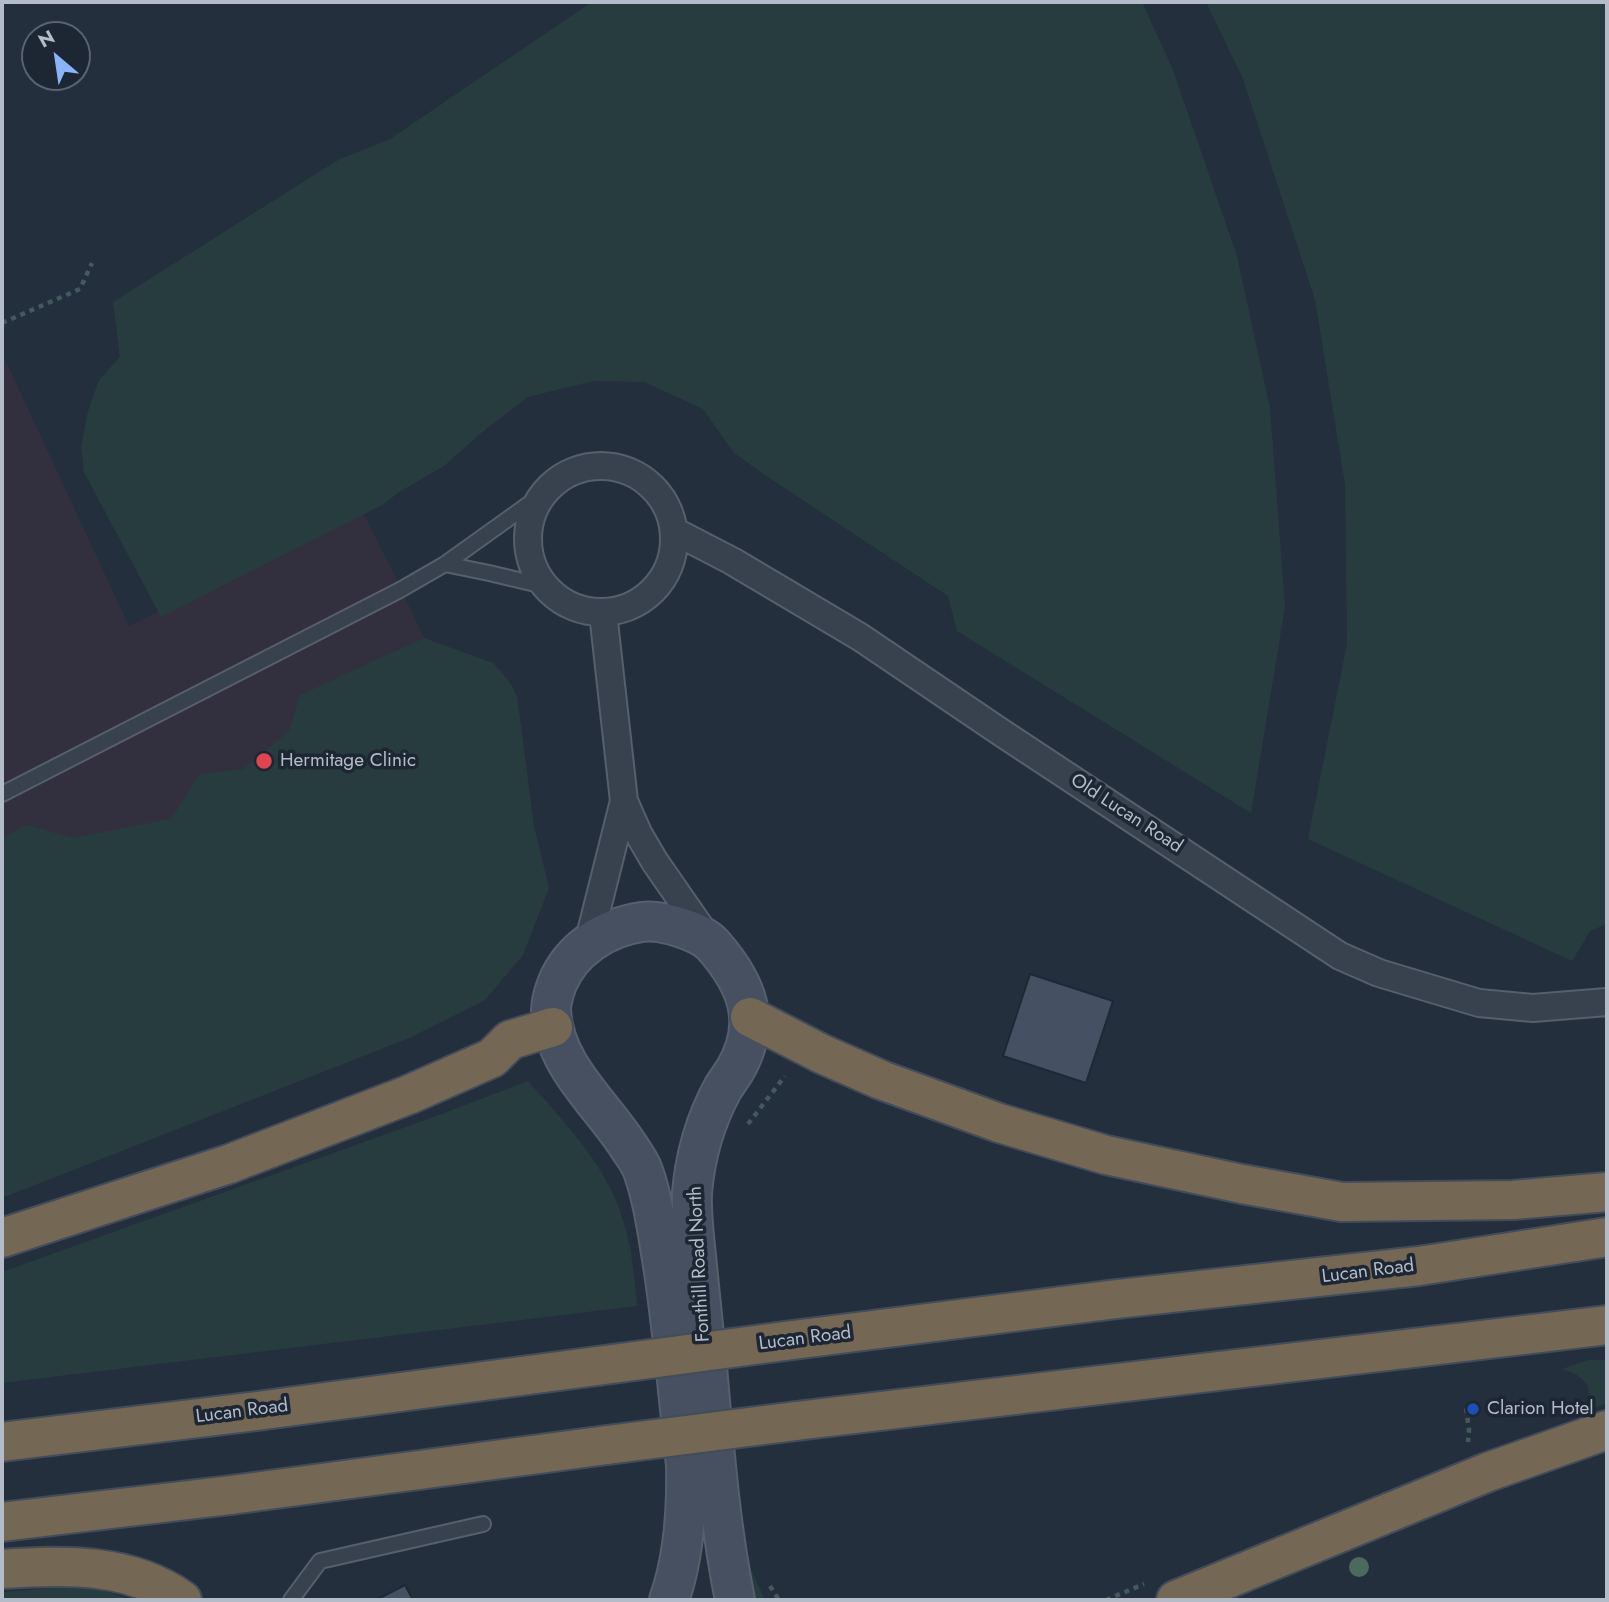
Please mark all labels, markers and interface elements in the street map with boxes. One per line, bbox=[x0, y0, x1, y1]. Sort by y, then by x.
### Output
north arrow bbox=[21, 21, 91, 91]
text: N bbox=[33, 23, 60, 54]
place label: Hermitage Clinic bbox=[280, 750, 416, 772]
marker: Hermitage Clinic bbox=[254, 751, 274, 771]
street label: Old Lucan Road bbox=[1066, 769, 1186, 859]
street label: Fonthill Road North bbox=[685, 1185, 715, 1343]
street label: Lucan Road bbox=[1320, 1255, 1416, 1289]
street label: Lucan Road bbox=[757, 1322, 853, 1356]
street label: Lucan Road bbox=[194, 1395, 290, 1429]
place label: Clarion Hotel bbox=[1487, 1398, 1594, 1420]
marker: Clarion Hotel bbox=[1465, 1401, 1481, 1417]

